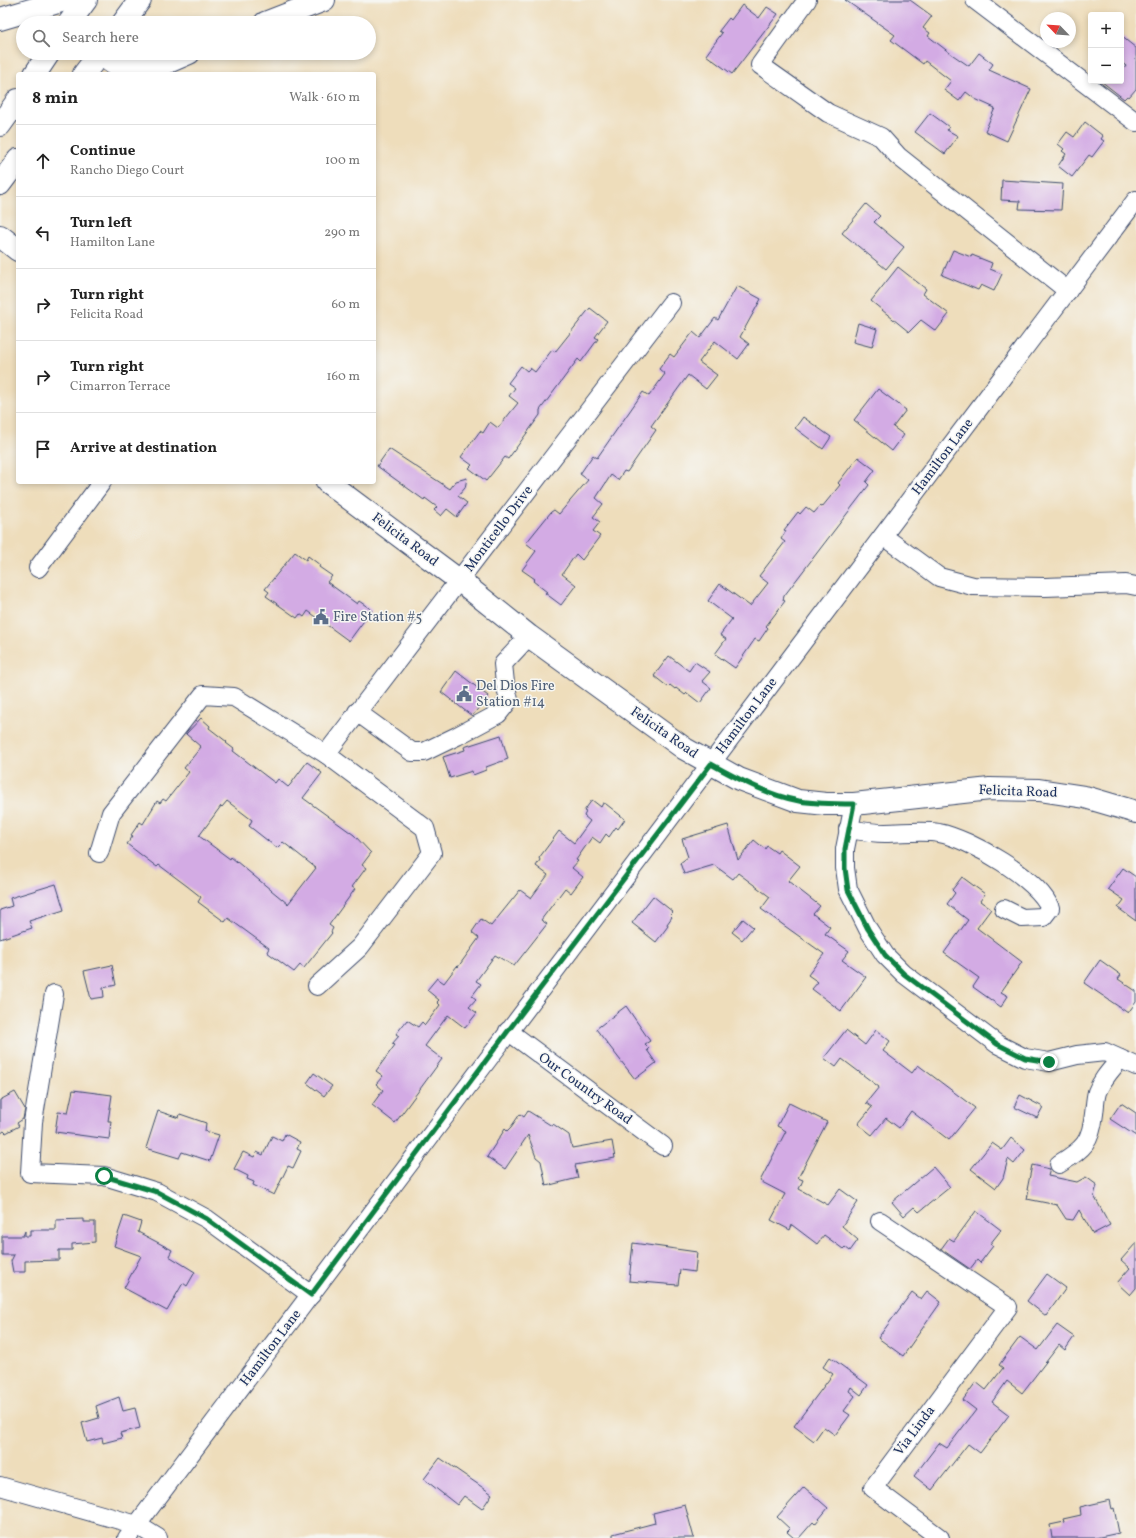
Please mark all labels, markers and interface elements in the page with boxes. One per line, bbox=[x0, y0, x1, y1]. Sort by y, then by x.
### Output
north arrow bbox=[1040, 12, 1076, 48]
map controls bbox=[1088, 12, 1124, 84]
button: + bbox=[1088, 12, 1124, 48]
search box bbox=[16, 16, 376, 60]
icon: search bbox=[30, 27, 52, 49]
text: Search here bbox=[62, 28, 139, 49]
button: − bbox=[1088, 48, 1124, 84]
text: 8 min bbox=[32, 87, 78, 110]
text: Walk · 610 m bbox=[289, 89, 360, 107]
text: Continue bbox=[70, 141, 135, 162]
icon: ahead bbox=[32, 150, 54, 172]
text: 100 m bbox=[325, 152, 360, 170]
text: Rancho Diego Court bbox=[70, 162, 184, 180]
text: Turn left bbox=[70, 213, 132, 234]
icon: left bbox=[32, 222, 54, 244]
text: 290 m bbox=[324, 224, 360, 242]
text: Hamilton Lane bbox=[70, 234, 155, 252]
text: Turn right bbox=[70, 285, 144, 306]
icon: right bbox=[32, 294, 54, 316]
text: 60 m bbox=[332, 296, 360, 314]
text: Felicita Road bbox=[70, 306, 143, 324]
text: Turn right bbox=[70, 357, 144, 378]
icon: right bbox=[32, 366, 54, 388]
text: 160 m bbox=[326, 368, 360, 386]
text: Cimarron Terrace bbox=[70, 378, 170, 396]
street label: Hamilton Lane bbox=[908, 414, 978, 499]
icon: arrive bbox=[32, 438, 54, 460]
text: Arrive at destination bbox=[70, 438, 217, 459]
street label: Monticello Drive bbox=[460, 482, 538, 576]
street label: Felicita Road bbox=[368, 509, 442, 571]
public building icon: Fire Station #5 bbox=[312, 608, 330, 626]
place label: Fire Station #5 bbox=[333, 608, 422, 627]
street label: Hamilton Lane bbox=[712, 673, 782, 758]
place label: Del Dios Fire Station #14 bbox=[476, 677, 555, 712]
public building icon: Del Dios Fire Station #14 bbox=[455, 685, 473, 703]
street label: Felicita Road bbox=[626, 703, 702, 763]
street label: Felicita Road bbox=[978, 781, 1058, 803]
street label: Our Country Road bbox=[534, 1048, 636, 1130]
route end bbox=[1040, 1053, 1058, 1071]
route start bbox=[95, 1167, 113, 1185]
street label: Hamilton Lane bbox=[236, 1305, 306, 1390]
street label: Via Linda bbox=[890, 1402, 940, 1460]

